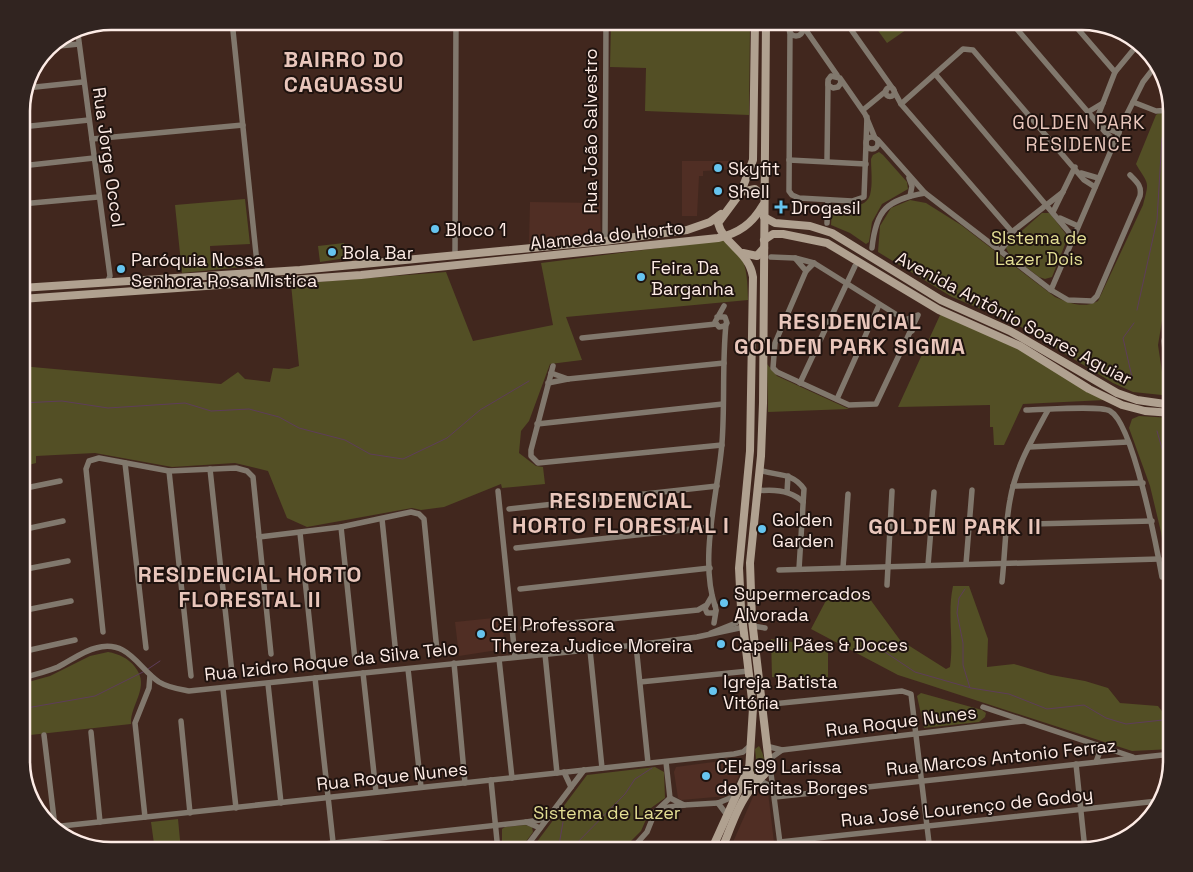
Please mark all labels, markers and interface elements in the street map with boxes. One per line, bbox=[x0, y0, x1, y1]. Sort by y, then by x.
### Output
district label: BAIRRO DO CAGUASSU bbox=[283, 45, 405, 98]
street label: Rua João Salvestro bbox=[579, 48, 602, 214]
street label: Rua Jorge Occol bbox=[88, 86, 130, 228]
district label: GOLDEN PARK RESIDENCE bbox=[1012, 110, 1146, 157]
place label: Skyfit bbox=[728, 157, 780, 180]
marker: Skyfit bbox=[712, 162, 724, 174]
place label: Shell bbox=[728, 180, 770, 203]
marker: Shell bbox=[712, 185, 724, 197]
place label: Drogasil bbox=[791, 196, 861, 219]
marker: Drogasil bbox=[775, 201, 787, 213]
street label: Alameda do Horto bbox=[529, 215, 685, 255]
place label: Bloco 1 bbox=[445, 218, 506, 241]
marker: Bloco 1 bbox=[429, 223, 441, 235]
park label: SIstema de Lazer Dois bbox=[991, 226, 1087, 270]
place label: Bola Bar bbox=[342, 241, 414, 264]
marker: Bola Bar bbox=[326, 246, 338, 258]
street label: Avenida Antônio Soares Aguiar bbox=[892, 246, 1136, 390]
place label: Paróquia Nossa Senhora Rosa Mistica bbox=[131, 248, 317, 292]
place label: Feira Da Barganha bbox=[651, 256, 734, 300]
marker: Paróquia Nossa Senhora Rosa Mistica bbox=[115, 263, 127, 275]
marker: Feira Da Barganha bbox=[635, 271, 647, 283]
district label: RESIDENCIAL GOLDEN PARK SIGMA bbox=[734, 307, 966, 360]
district label: RESIDENCIAL HORTO FLORESTAL I bbox=[512, 486, 730, 539]
place label: Golden Garden bbox=[772, 508, 834, 552]
district label: GOLDEN PARK II bbox=[868, 512, 1042, 540]
marker: Golden Garden bbox=[756, 523, 768, 535]
district label: RESIDENCIAL HORTO FLORESTAL II bbox=[138, 560, 362, 613]
place label: Supermercados Alvorada bbox=[734, 582, 871, 626]
marker: Supermercados Alvorada bbox=[718, 597, 730, 609]
place label: CEI Professora Thereza Judice Moreira bbox=[491, 613, 693, 657]
marker: CEI Professora Thereza Judice Moreira bbox=[475, 628, 487, 640]
place label: Capelli Pães & Doces bbox=[731, 633, 908, 656]
street label: Rua Izidro Roque da Silva Telo bbox=[203, 636, 459, 686]
marker: Capelli Pães & Doces bbox=[715, 638, 727, 650]
place label: Igreja Batista Vitória bbox=[723, 670, 838, 714]
marker: Igreja Batista Vitória bbox=[707, 685, 719, 697]
street label: Rua Roque Nunes bbox=[824, 700, 978, 742]
street label: Rua Marcos Antonio Ferraz bbox=[885, 733, 1117, 781]
place label: CEI- 99 Larissa de Freitas Borges bbox=[716, 755, 868, 799]
street label: Rua Roque Nunes bbox=[315, 757, 469, 795]
marker: CEI- 99 Larissa de Freitas Borges bbox=[700, 770, 712, 782]
street label: Rua José Lourenço de Godoy bbox=[840, 782, 1094, 832]
park label: Sistema de Lazer bbox=[533, 801, 681, 824]

